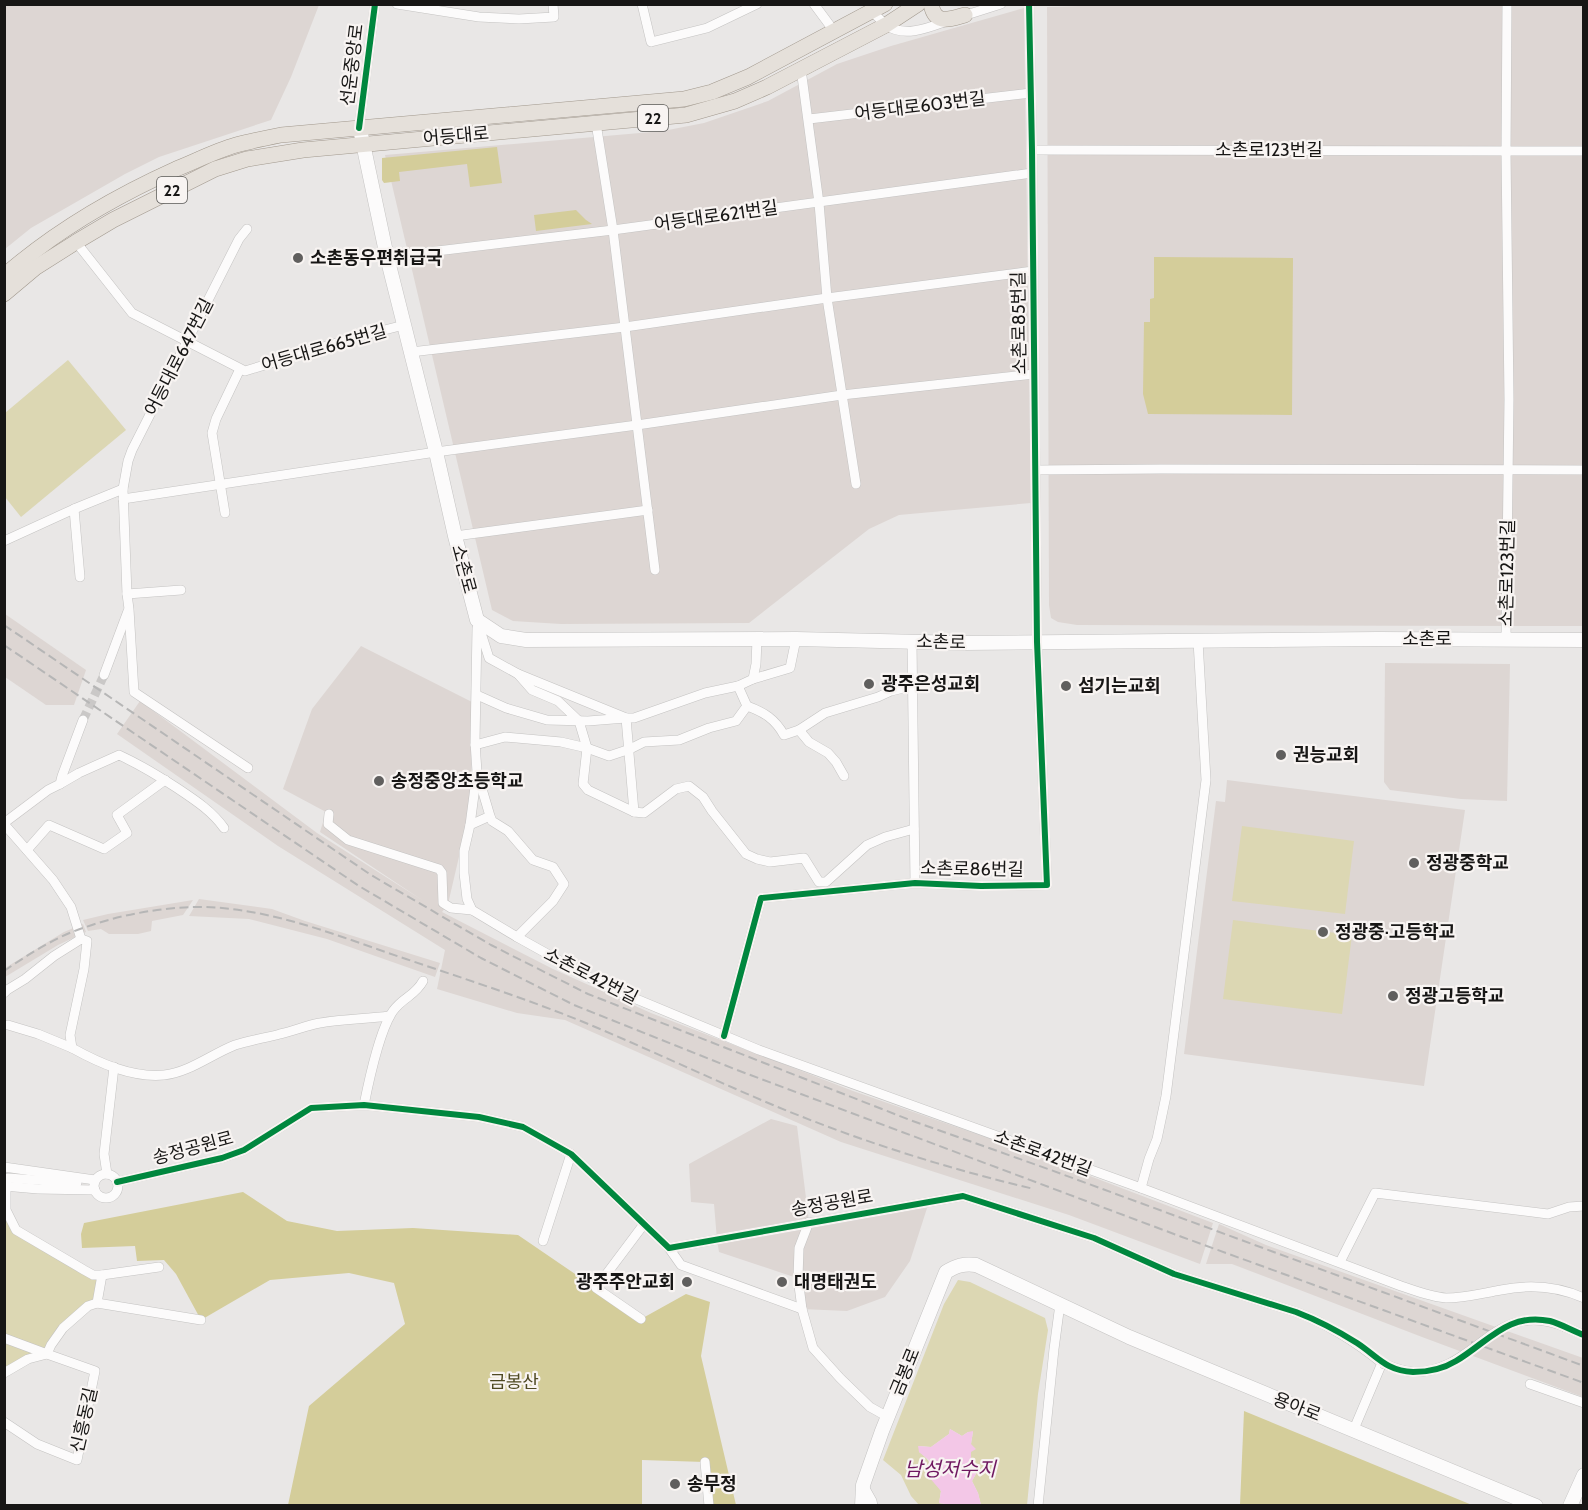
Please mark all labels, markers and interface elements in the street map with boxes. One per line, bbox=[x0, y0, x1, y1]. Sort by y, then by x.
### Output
street label: 선운중앙로 bbox=[336, 23, 368, 107]
street label: 어등대로603번길 bbox=[853, 87, 987, 125]
road number: 22 bbox=[638, 105, 668, 131]
street label: 어등대로 bbox=[422, 122, 490, 150]
street label: 소촌로123번길 bbox=[1215, 139, 1323, 161]
road number: 22 bbox=[157, 177, 187, 203]
street label: 어등대로621번길 bbox=[653, 196, 779, 236]
place label: 소촌동우편취급국 bbox=[310, 247, 442, 269]
marker: 소촌동우편취급국 bbox=[291, 251, 305, 265]
street label: 소촌로85번길 bbox=[1007, 271, 1031, 375]
street label: 어등대로647번길 bbox=[140, 295, 218, 419]
street label: 어등대로665번길 bbox=[259, 320, 389, 376]
street label: 소촌로123번길 bbox=[1495, 519, 1519, 627]
street label: 소촌로 bbox=[447, 542, 481, 596]
street label: 소촌로 bbox=[1402, 628, 1452, 650]
street label: 소촌로 bbox=[916, 631, 966, 653]
place label: 광주은성교회 bbox=[881, 673, 980, 695]
place label: 섬기는교회 bbox=[1078, 675, 1161, 697]
marker: 광주은성교회 bbox=[862, 677, 876, 691]
marker: 섬기는교회 bbox=[1059, 679, 1073, 693]
place label: 권능교회 bbox=[1293, 744, 1359, 766]
marker: 권능교회 bbox=[1274, 748, 1288, 762]
place label: 송정중앙초등학교 bbox=[391, 770, 523, 792]
marker: 송정중앙초등학교 bbox=[372, 774, 386, 788]
place label: 정광중학교 bbox=[1426, 852, 1509, 874]
marker: 정광중학교 bbox=[1407, 856, 1421, 870]
street label: 소촌로86번길 bbox=[920, 857, 1024, 881]
place label: 정광중·고등학교 bbox=[1335, 921, 1455, 943]
marker: 정광중·고등학교 bbox=[1316, 925, 1330, 939]
street label: 소촌로42번길 bbox=[540, 943, 642, 1009]
place label: 정광고등학교 bbox=[1405, 985, 1504, 1007]
marker: 정광고등학교 bbox=[1386, 989, 1400, 1003]
street label: 소촌로42번길 bbox=[991, 1125, 1095, 1181]
street label: 송정공원로 bbox=[150, 1127, 236, 1169]
street label: 송정공원로 bbox=[789, 1185, 875, 1221]
place label: 광주주안교회 bbox=[576, 1271, 675, 1293]
place label: 대명태권도 bbox=[794, 1271, 877, 1293]
marker: 광주주안교회 bbox=[680, 1275, 694, 1289]
marker: 대명태권도 bbox=[775, 1275, 789, 1289]
street label: 금봉로 bbox=[885, 1345, 925, 1399]
park label: 금봉산 bbox=[489, 1371, 539, 1393]
street label: 신흥동길 bbox=[66, 1385, 102, 1455]
street label: 용아로 bbox=[1270, 1388, 1324, 1426]
water label: 남성저수지 bbox=[904, 1457, 998, 1481]
place label: 송무정 bbox=[687, 1473, 737, 1495]
marker: 송무정 bbox=[668, 1477, 682, 1491]

